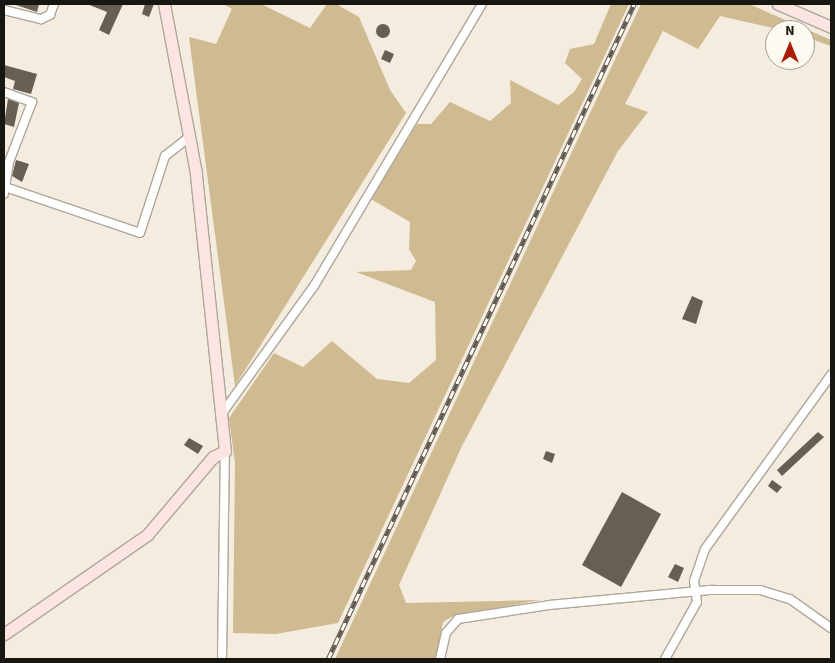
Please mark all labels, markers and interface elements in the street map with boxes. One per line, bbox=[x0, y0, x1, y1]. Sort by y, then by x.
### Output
north arrow bbox=[765, 20, 815, 70]
text: N bbox=[785, 21, 795, 41]

